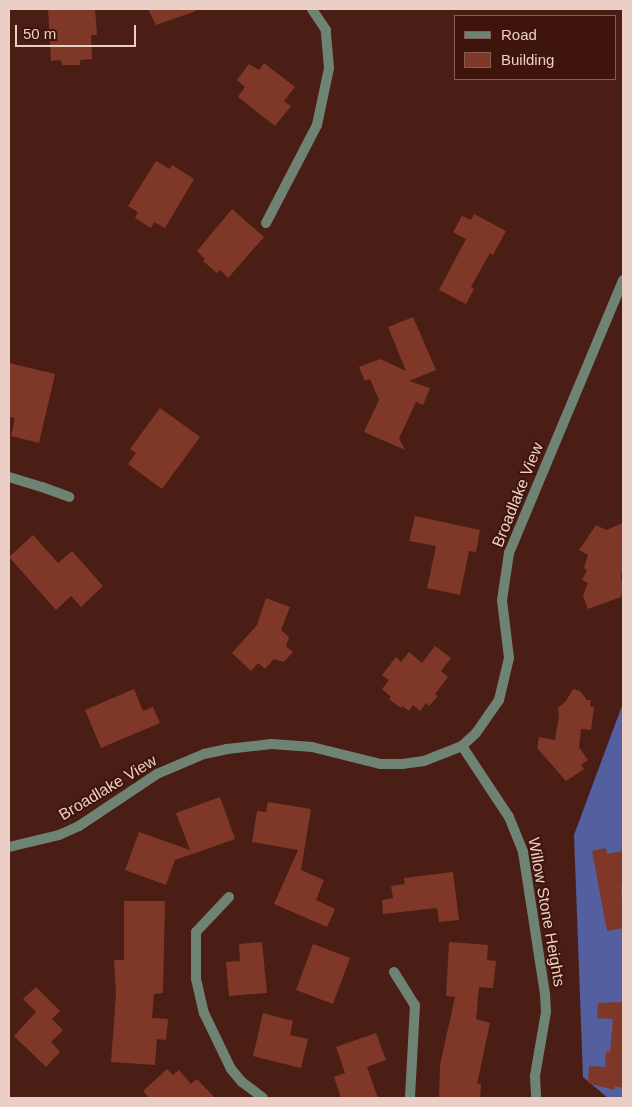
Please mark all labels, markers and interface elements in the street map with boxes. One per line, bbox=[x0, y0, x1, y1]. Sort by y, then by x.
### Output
scale bar bbox=[18, 15, 139, 47]
legend bbox=[454, 15, 617, 80]
text: 50 m bbox=[23, 25, 56, 42]
text: Road bbox=[501, 26, 537, 43]
text: Building bbox=[501, 51, 554, 68]
street label: Broadlake View bbox=[488, 440, 548, 550]
street label: Broadlake View bbox=[56, 751, 160, 825]
street label: Willow Stone Heights bbox=[523, 836, 569, 988]

